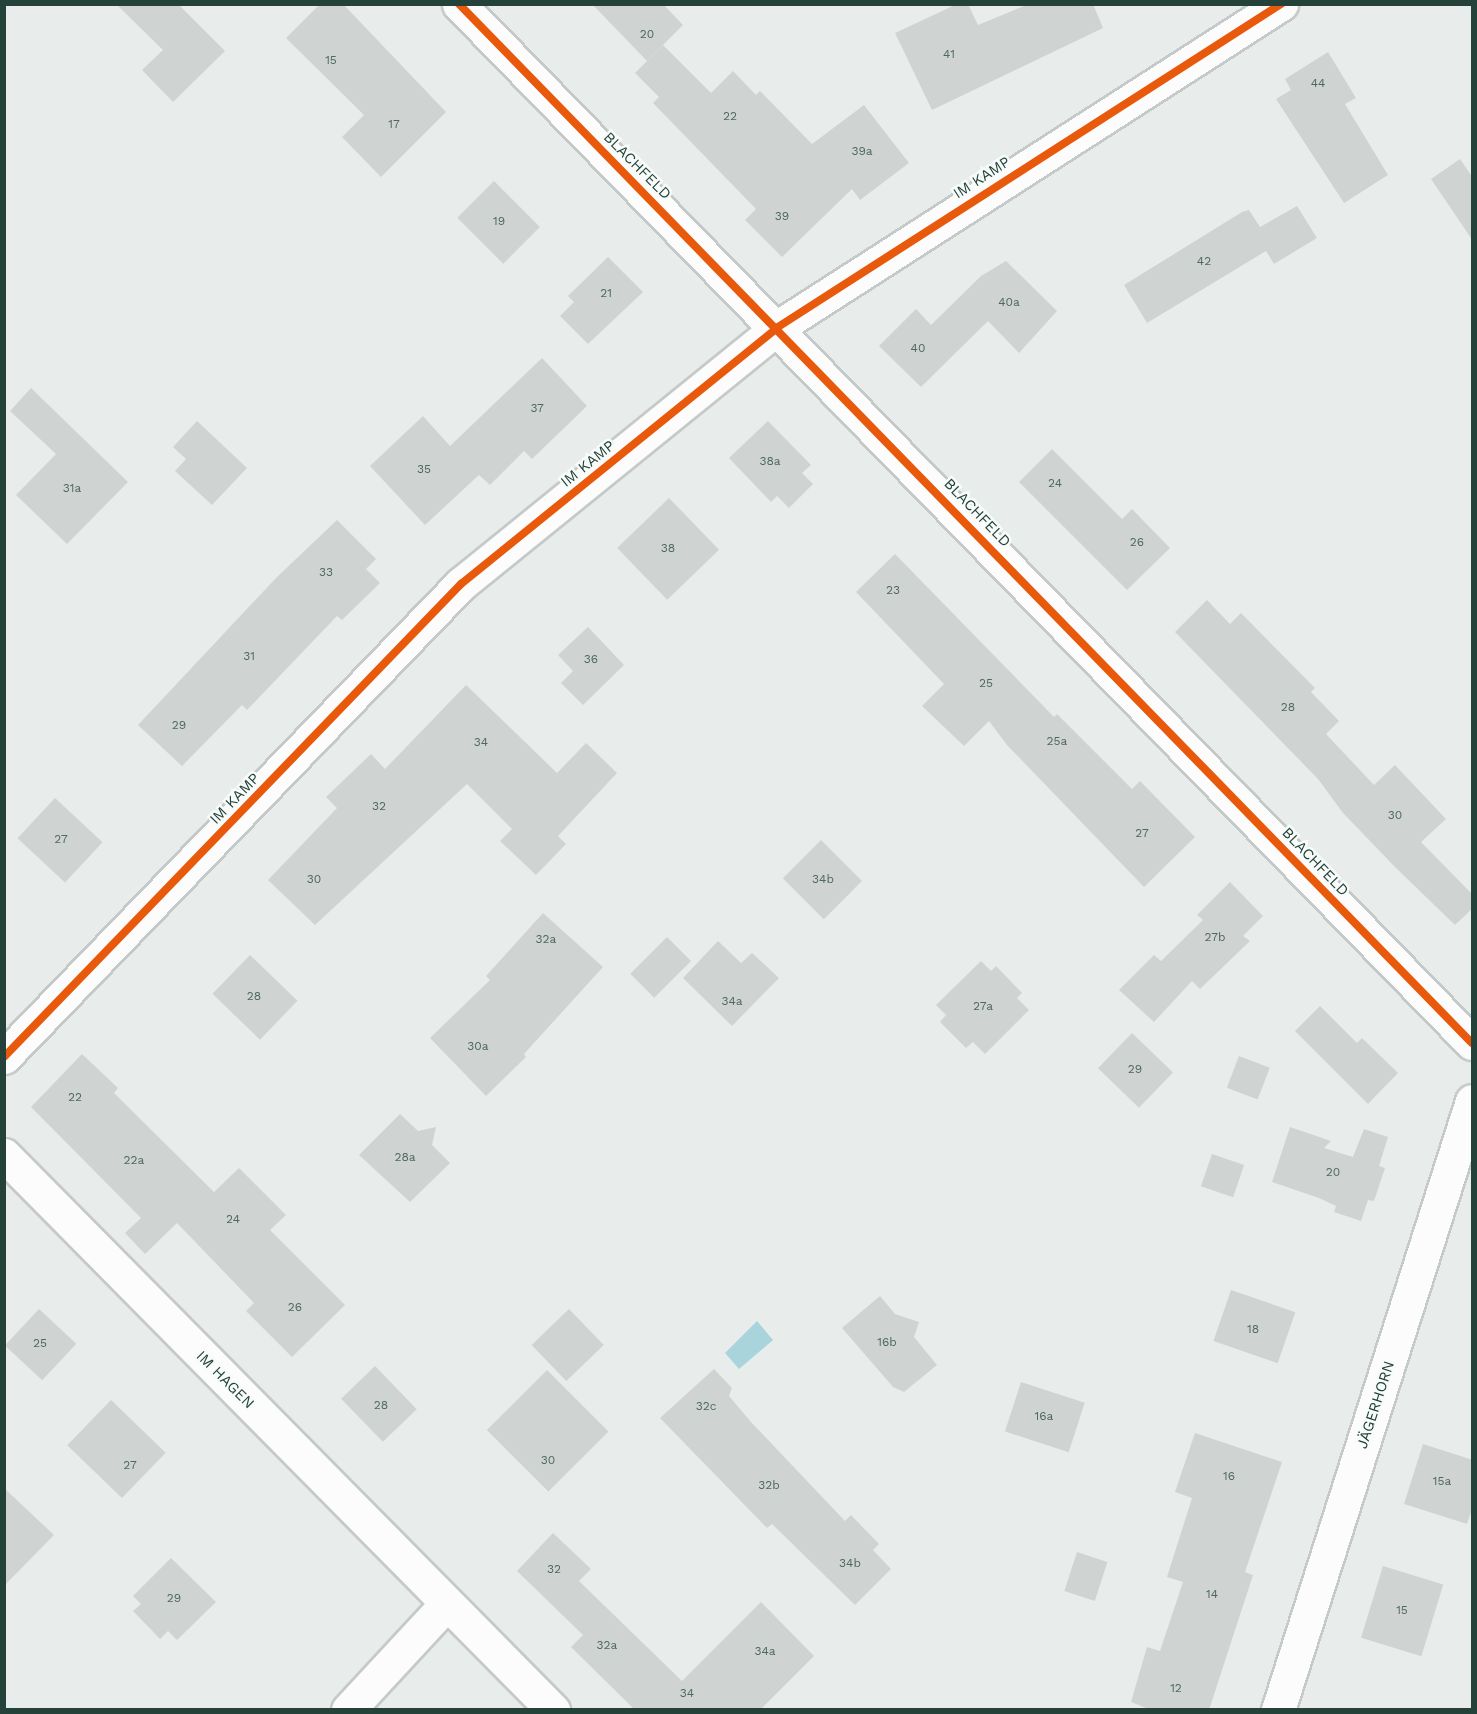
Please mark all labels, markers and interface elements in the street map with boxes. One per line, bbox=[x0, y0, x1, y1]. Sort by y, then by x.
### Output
house number: 20 bbox=[640, 28, 654, 42]
house number: 41 bbox=[943, 48, 955, 62]
house number: 15 bbox=[325, 54, 337, 68]
house number: 44 bbox=[1311, 77, 1325, 91]
house number: 22 bbox=[723, 110, 737, 124]
house number: 17 bbox=[388, 118, 400, 132]
street label: BLACHFELD bbox=[599, 128, 675, 204]
house number: 39a bbox=[851, 145, 873, 159]
street label: IM KAMP bbox=[950, 153, 1014, 203]
house number: 39 bbox=[775, 210, 789, 224]
house number: 19 bbox=[493, 215, 505, 229]
house number: 42 bbox=[1197, 255, 1211, 269]
house number: 21 bbox=[600, 287, 612, 301]
house number: 40a bbox=[998, 296, 1020, 310]
house number: 40 bbox=[911, 342, 925, 356]
house number: 37 bbox=[530, 402, 544, 416]
street label: IM KAMP bbox=[557, 437, 619, 491]
house number: 38a bbox=[759, 455, 781, 469]
house number: 35 bbox=[417, 463, 431, 477]
street label: BLACHFELD bbox=[940, 475, 1014, 551]
house number: 24 bbox=[1048, 477, 1062, 491]
house number: 31a bbox=[63, 482, 81, 496]
house number: 26 bbox=[1130, 536, 1144, 550]
house number: 38 bbox=[661, 542, 675, 556]
house number: 33 bbox=[319, 566, 333, 580]
house number: 23 bbox=[886, 584, 900, 598]
house number: 31 bbox=[243, 650, 255, 664]
house number: 36 bbox=[584, 653, 598, 667]
house number: 25 bbox=[979, 677, 993, 691]
house number: 28 bbox=[1281, 701, 1295, 715]
house number: 29 bbox=[172, 719, 186, 733]
house number: 25a bbox=[1047, 735, 1067, 749]
house number: 34 bbox=[474, 736, 488, 750]
street label: IM KAMP bbox=[206, 770, 264, 828]
house number: 32 bbox=[372, 800, 386, 814]
house number: 30 bbox=[1388, 809, 1402, 823]
street label: BLACHFELD bbox=[1278, 824, 1352, 900]
house number: 27 bbox=[1135, 827, 1149, 841]
house number: 27 bbox=[54, 833, 68, 847]
house number: 30 bbox=[307, 873, 321, 887]
house number: 34b bbox=[812, 873, 834, 887]
house number: 27b bbox=[1204, 931, 1226, 945]
house number: 32a bbox=[536, 933, 556, 947]
house number: 28 bbox=[247, 990, 261, 1004]
house number: 34a bbox=[721, 995, 743, 1009]
house number: 27a bbox=[973, 1000, 993, 1014]
house number: 30a bbox=[467, 1040, 489, 1054]
house number: 29 bbox=[1128, 1063, 1142, 1077]
house number: 22 bbox=[68, 1091, 82, 1105]
house number: 28a bbox=[394, 1151, 416, 1165]
house number: 22a bbox=[124, 1154, 144, 1168]
house number: 20 bbox=[1326, 1166, 1340, 1180]
house number: 24 bbox=[226, 1213, 240, 1227]
house number: 26 bbox=[288, 1301, 302, 1315]
house number: 18 bbox=[1247, 1323, 1259, 1337]
house number: 16b bbox=[877, 1336, 897, 1350]
house number: 25 bbox=[33, 1337, 47, 1351]
street label: IM HAGEN bbox=[192, 1347, 258, 1413]
street label: JÄGERHORN bbox=[1353, 1359, 1399, 1451]
house number: 28 bbox=[374, 1399, 388, 1413]
house number: 32c bbox=[696, 1400, 716, 1414]
house number: 16a bbox=[1035, 1410, 1053, 1424]
house number: 30 bbox=[541, 1454, 555, 1468]
house number: 27 bbox=[123, 1459, 137, 1473]
house number: 16 bbox=[1223, 1470, 1235, 1484]
house number: 15a bbox=[1433, 1475, 1451, 1489]
house number: 32b bbox=[758, 1479, 780, 1493]
house number: 34b bbox=[839, 1557, 861, 1571]
house number: 32 bbox=[547, 1563, 561, 1577]
house number: 14 bbox=[1206, 1588, 1218, 1602]
house number: 29 bbox=[167, 1592, 181, 1606]
house number: 15 bbox=[1396, 1604, 1408, 1618]
house number: 32a bbox=[597, 1639, 617, 1653]
house number: 34a bbox=[754, 1645, 776, 1659]
house number: 12 bbox=[1170, 1682, 1182, 1696]
house number: 34 bbox=[680, 1687, 694, 1701]

